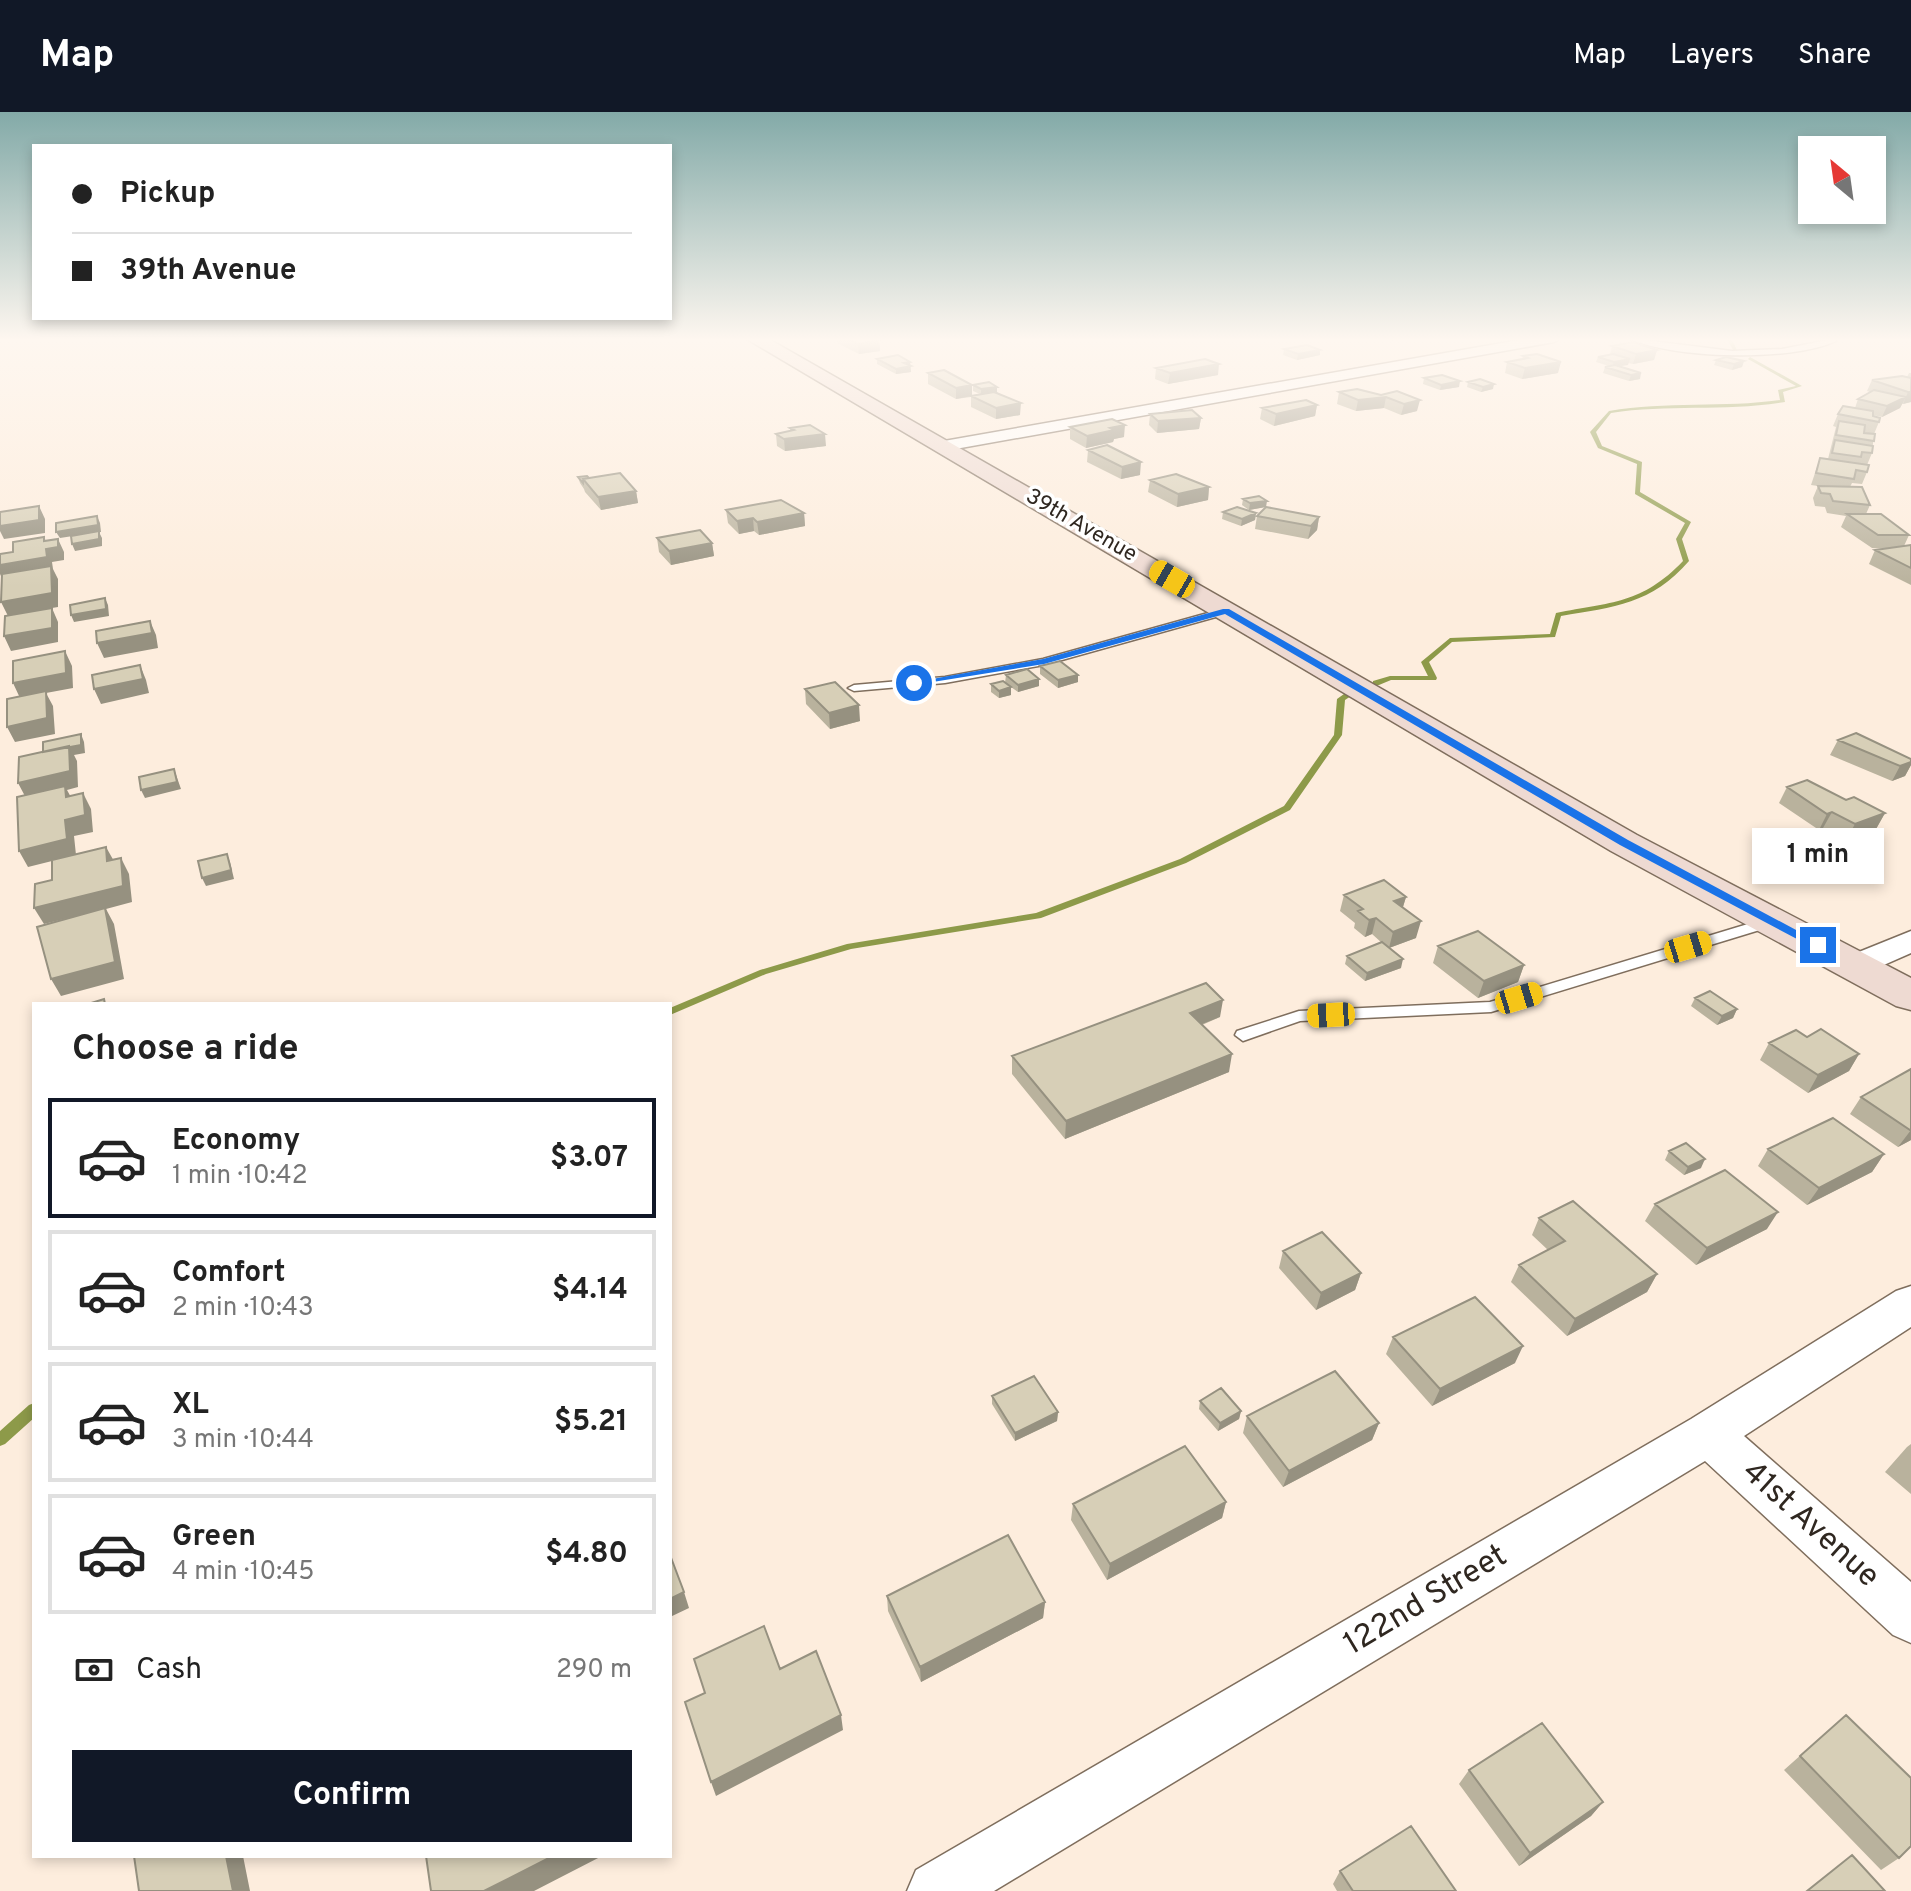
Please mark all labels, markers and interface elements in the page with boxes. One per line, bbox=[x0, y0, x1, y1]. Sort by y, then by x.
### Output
text: Map bbox=[40, 32, 114, 81]
text: Map bbox=[1573, 38, 1626, 74]
text: Layers bbox=[1670, 38, 1754, 74]
text: Share bbox=[1798, 38, 1871, 74]
north arrow bbox=[1798, 136, 1886, 224]
map controls bbox=[1798, 136, 1886, 224]
text: Pickup bbox=[120, 176, 215, 213]
text: 39th Avenue bbox=[120, 253, 297, 290]
street label: 39th Avenue bbox=[1021, 483, 1141, 569]
car bbox=[1145, 557, 1199, 601]
route start bbox=[896, 665, 932, 701]
callout: 1 min bbox=[1752, 829, 1884, 885]
text: 1 min bbox=[1787, 839, 1849, 872]
route end bbox=[1800, 927, 1836, 963]
car bbox=[1662, 929, 1714, 965]
car bbox=[1493, 980, 1545, 1016]
car bbox=[1306, 1002, 1356, 1028]
text: Choose a ride bbox=[72, 1027, 298, 1073]
icon: car bbox=[76, 1122, 148, 1194]
text: Economy bbox=[172, 1123, 300, 1160]
text: $3.07 bbox=[550, 1140, 628, 1177]
text: 1 min · 10:42 bbox=[172, 1160, 308, 1193]
icon: car bbox=[76, 1254, 148, 1326]
text: Comfort bbox=[172, 1255, 285, 1292]
text: $4.14 bbox=[552, 1272, 628, 1309]
text: 2 min · 10:43 bbox=[172, 1292, 314, 1325]
icon: car bbox=[76, 1386, 148, 1458]
text: XL bbox=[172, 1387, 209, 1424]
text: $5.21 bbox=[554, 1404, 628, 1441]
text: 3 min · 10:44 bbox=[172, 1424, 314, 1457]
street label: 41st Avenue bbox=[1733, 1453, 1887, 1597]
icon: car bbox=[76, 1518, 148, 1590]
text: Green bbox=[172, 1519, 256, 1556]
text: $4.80 bbox=[545, 1536, 628, 1573]
street label: 122nd Street bbox=[1337, 1537, 1515, 1665]
text: 4 min · 10:45 bbox=[172, 1556, 314, 1589]
icon: cash bbox=[72, 1648, 116, 1692]
text: Cash bbox=[136, 1652, 202, 1689]
text: 290 m bbox=[556, 1654, 632, 1687]
button: Confirm bbox=[72, 1750, 632, 1842]

